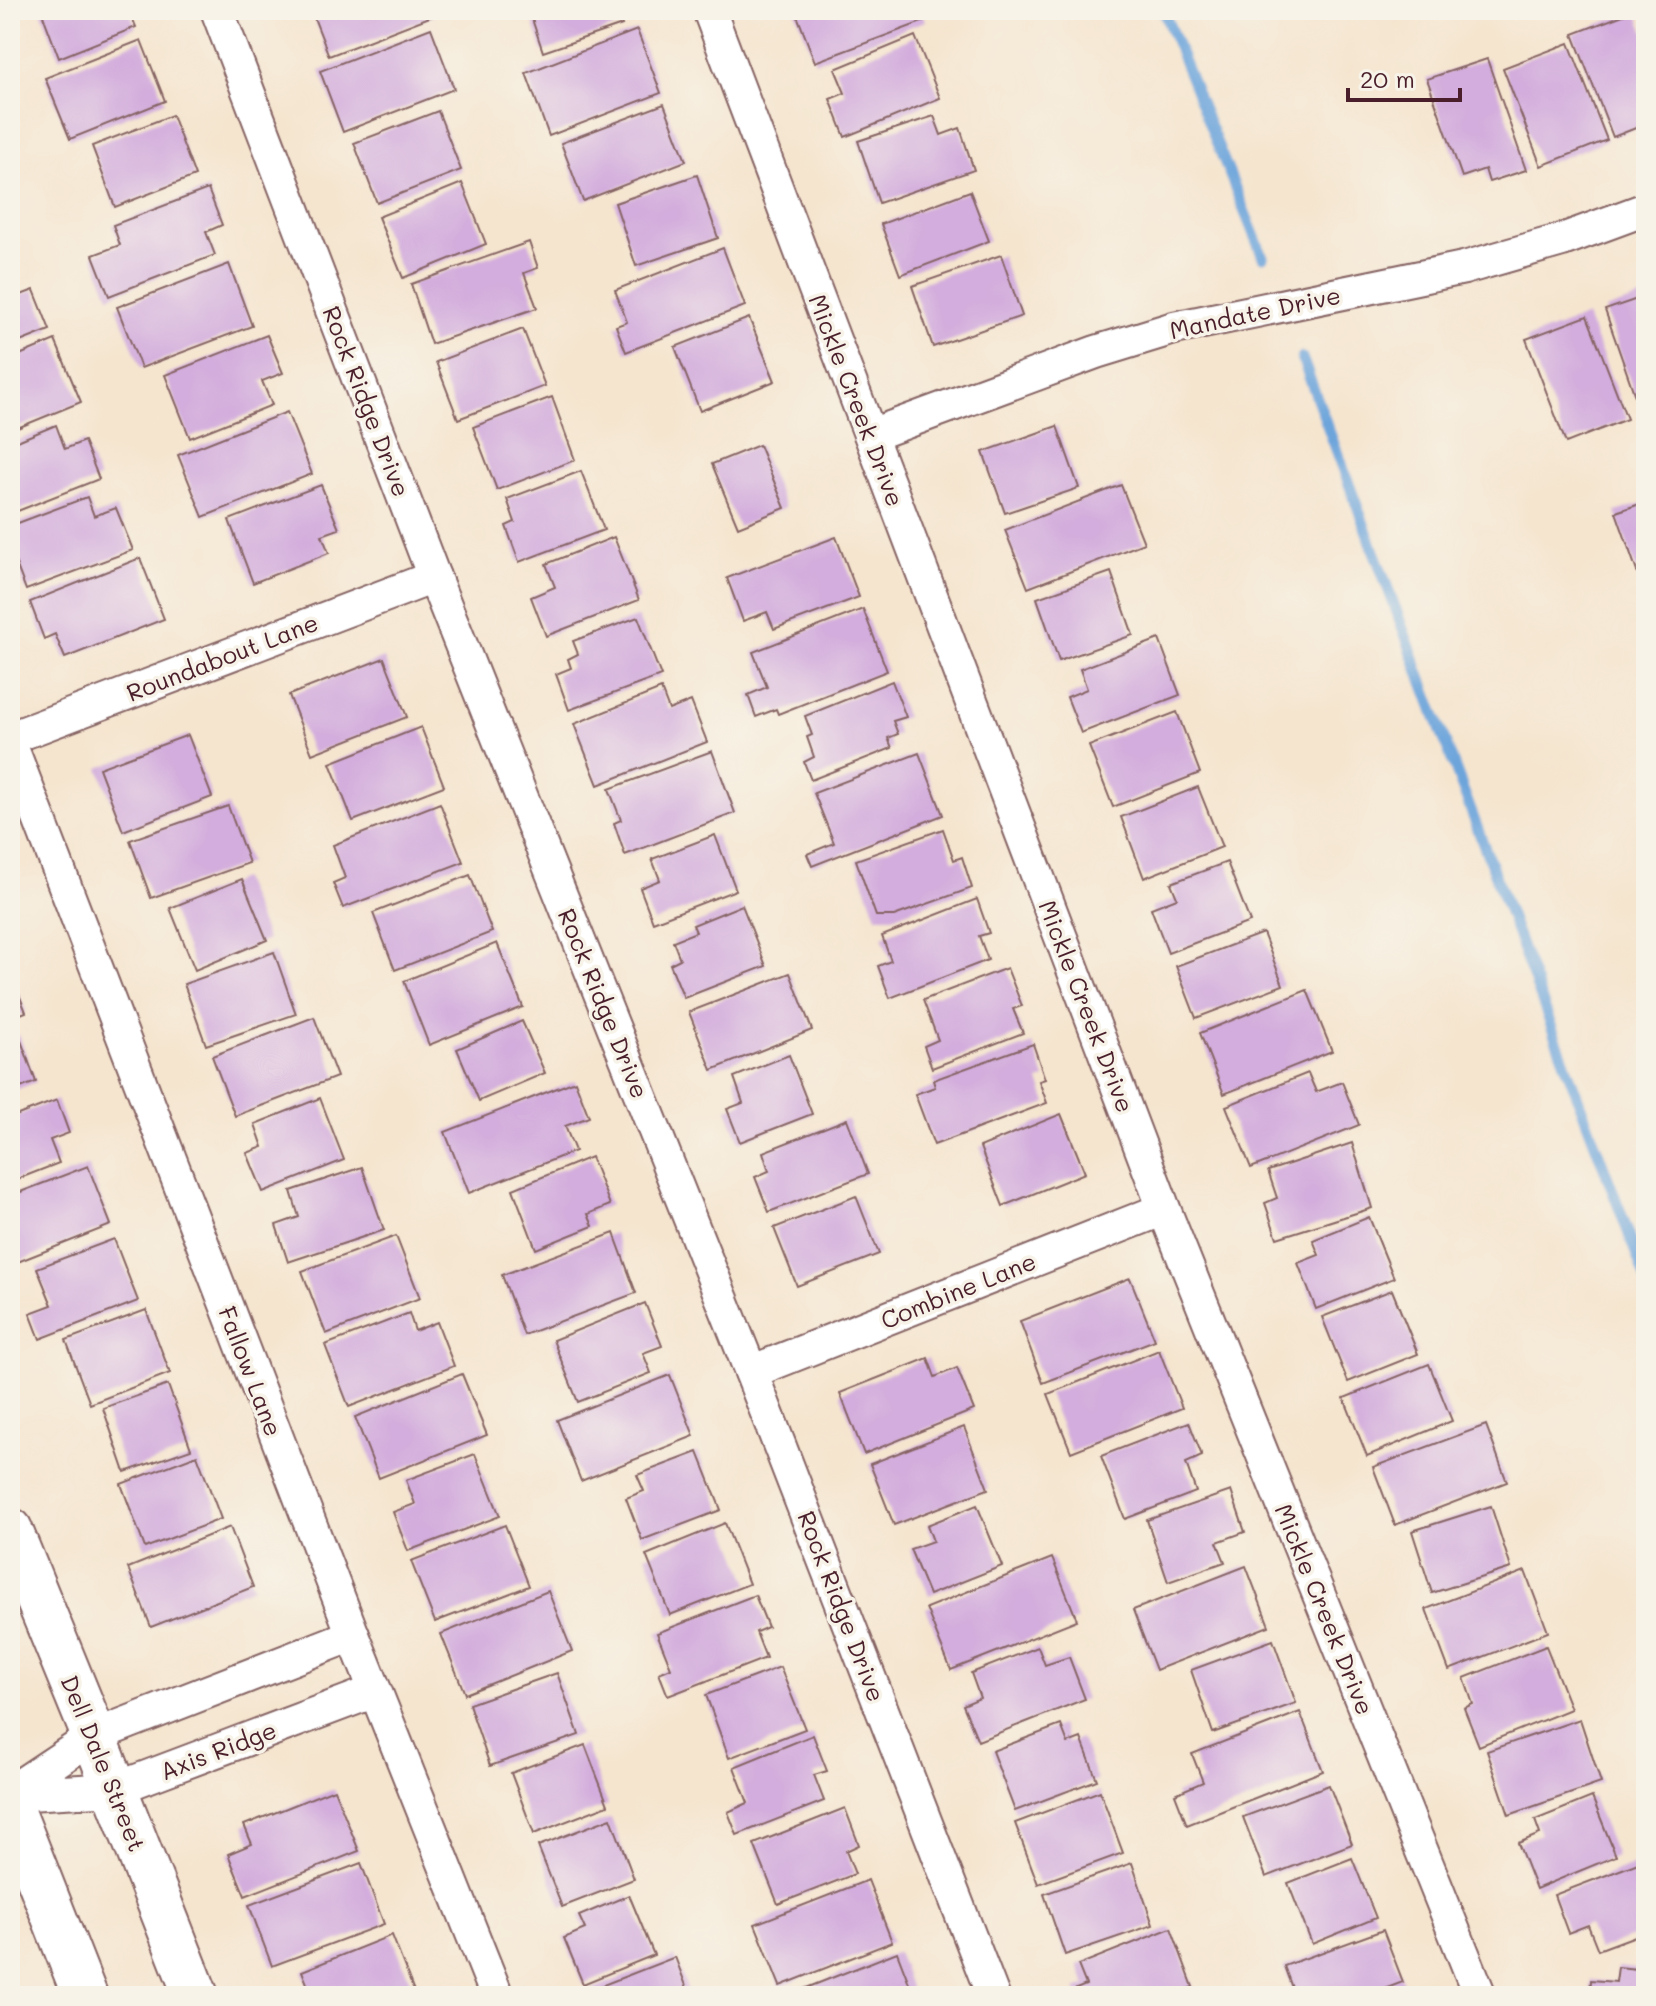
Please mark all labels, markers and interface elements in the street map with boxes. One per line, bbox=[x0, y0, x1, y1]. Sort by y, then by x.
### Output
scale bar bbox=[1348, 52, 1460, 102]
text: 20 m bbox=[1360, 63, 1415, 94]
street label: Mandate Drive bbox=[1167, 279, 1343, 345]
street label: Mickle Creek Drive bbox=[802, 290, 912, 510]
street label: Rock Ridge Drive bbox=[316, 301, 418, 501]
street label: Roundabout Lane bbox=[122, 606, 322, 708]
street label: Mickle Creek Drive bbox=[1032, 896, 1142, 1116]
street label: Rock Ridge Drive bbox=[552, 904, 656, 1102]
street label: Combine Lane bbox=[876, 1245, 1040, 1335]
street label: Fallow Lane bbox=[212, 1302, 290, 1440]
street label: Mickle Creek Drive bbox=[1269, 1499, 1381, 1719]
street label: Rock Ridge Drive bbox=[791, 1506, 893, 1706]
street label: Dell Dale Street bbox=[55, 1670, 153, 1856]
street label: Axis Ridge bbox=[155, 1714, 281, 1786]

